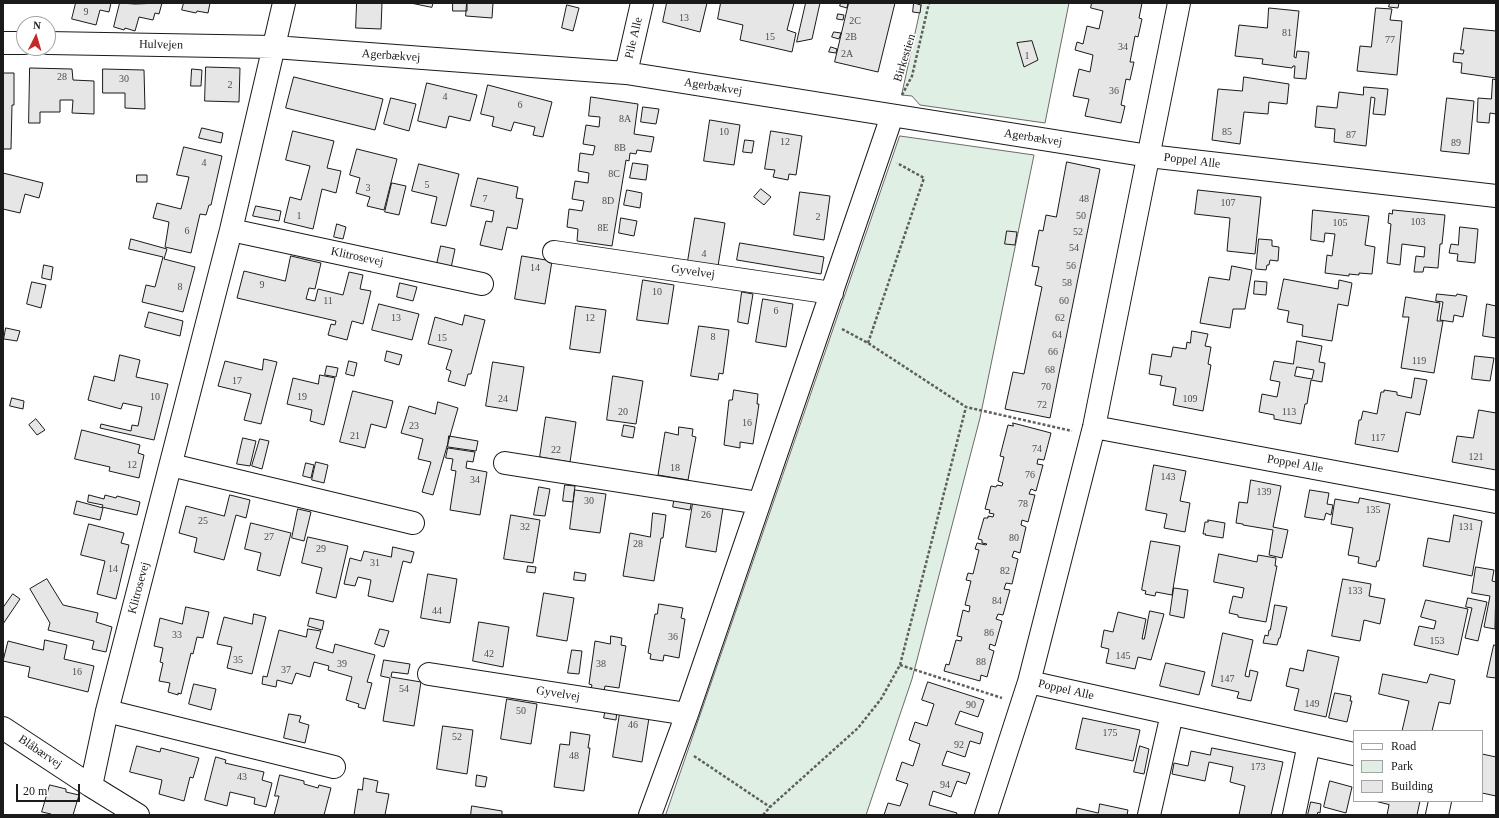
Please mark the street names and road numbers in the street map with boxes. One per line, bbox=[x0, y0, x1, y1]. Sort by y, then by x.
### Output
street label: Pile Alle bbox=[622, 16, 646, 60]
street label: Birkestien bbox=[891, 32, 919, 84]
street label: Hulvejen bbox=[139, 37, 183, 53]
street label: Agerbækvej bbox=[361, 47, 421, 65]
street label: Agerbækvej bbox=[683, 75, 743, 99]
street label: Agerbækvej bbox=[1003, 126, 1063, 150]
street label: Poppel Alle bbox=[1163, 150, 1221, 172]
street label: Klitrosevej bbox=[329, 244, 385, 270]
street label: Gyvelvej bbox=[670, 262, 716, 282]
street label: Poppel Alle bbox=[1266, 452, 1324, 476]
street label: Klitrosevej bbox=[125, 560, 153, 616]
street label: Poppel Alle bbox=[1037, 677, 1095, 703]
street label: Gyvelvej bbox=[535, 683, 581, 705]
street label: Blåbærvej bbox=[16, 732, 64, 772]

